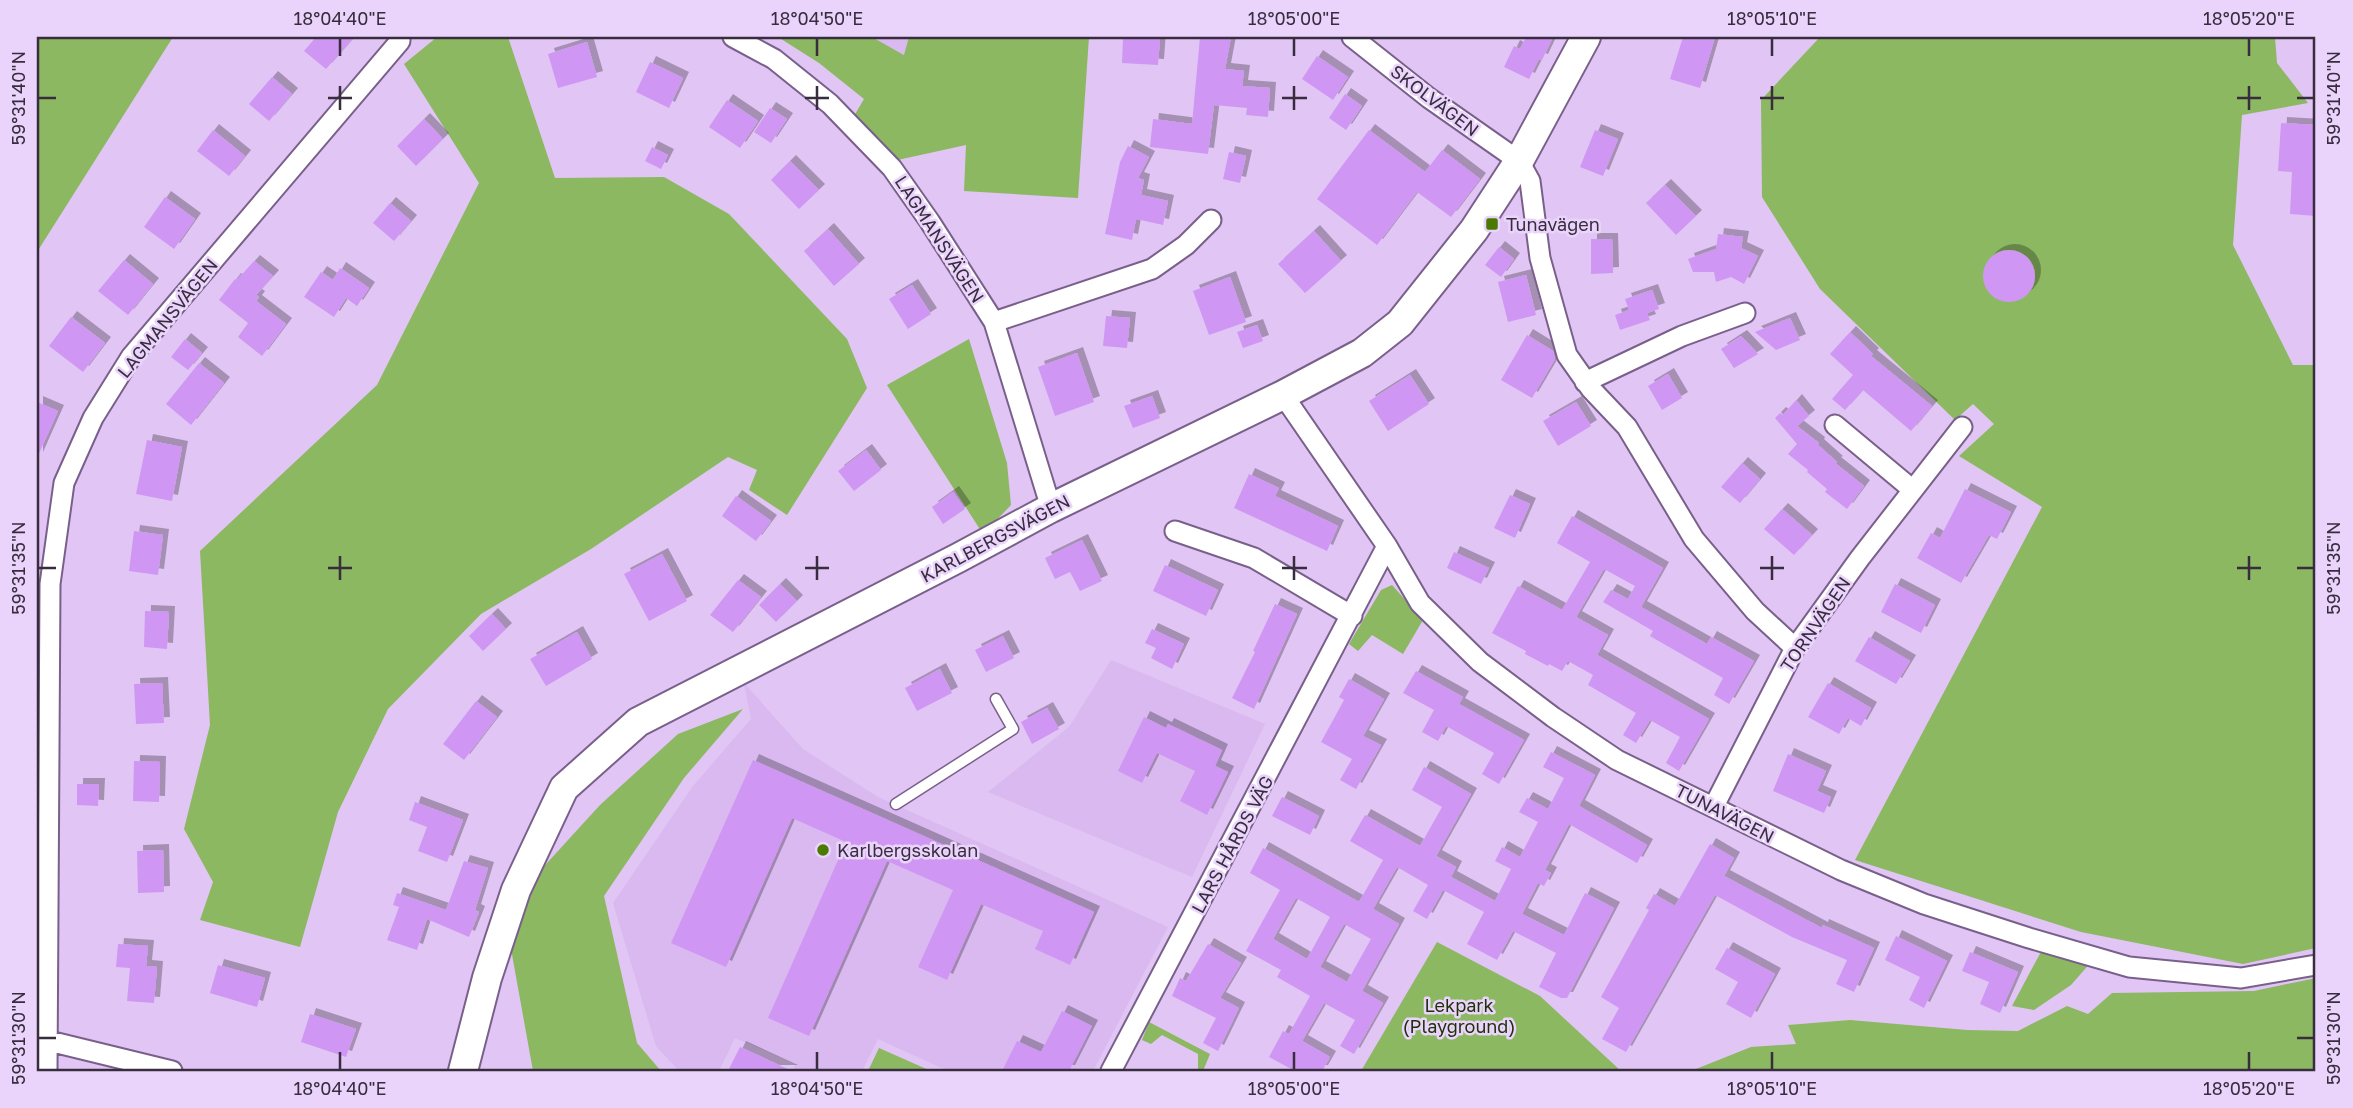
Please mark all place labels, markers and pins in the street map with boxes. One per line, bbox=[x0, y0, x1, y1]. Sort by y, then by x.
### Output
place label: Tunavägen bbox=[1506, 213, 1600, 235]
marker: Tunavägen bbox=[1484, 216, 1500, 232]
place label: Karlbergsskolan bbox=[837, 839, 978, 861]
marker: Karlbergsskolan bbox=[815, 842, 831, 858]

